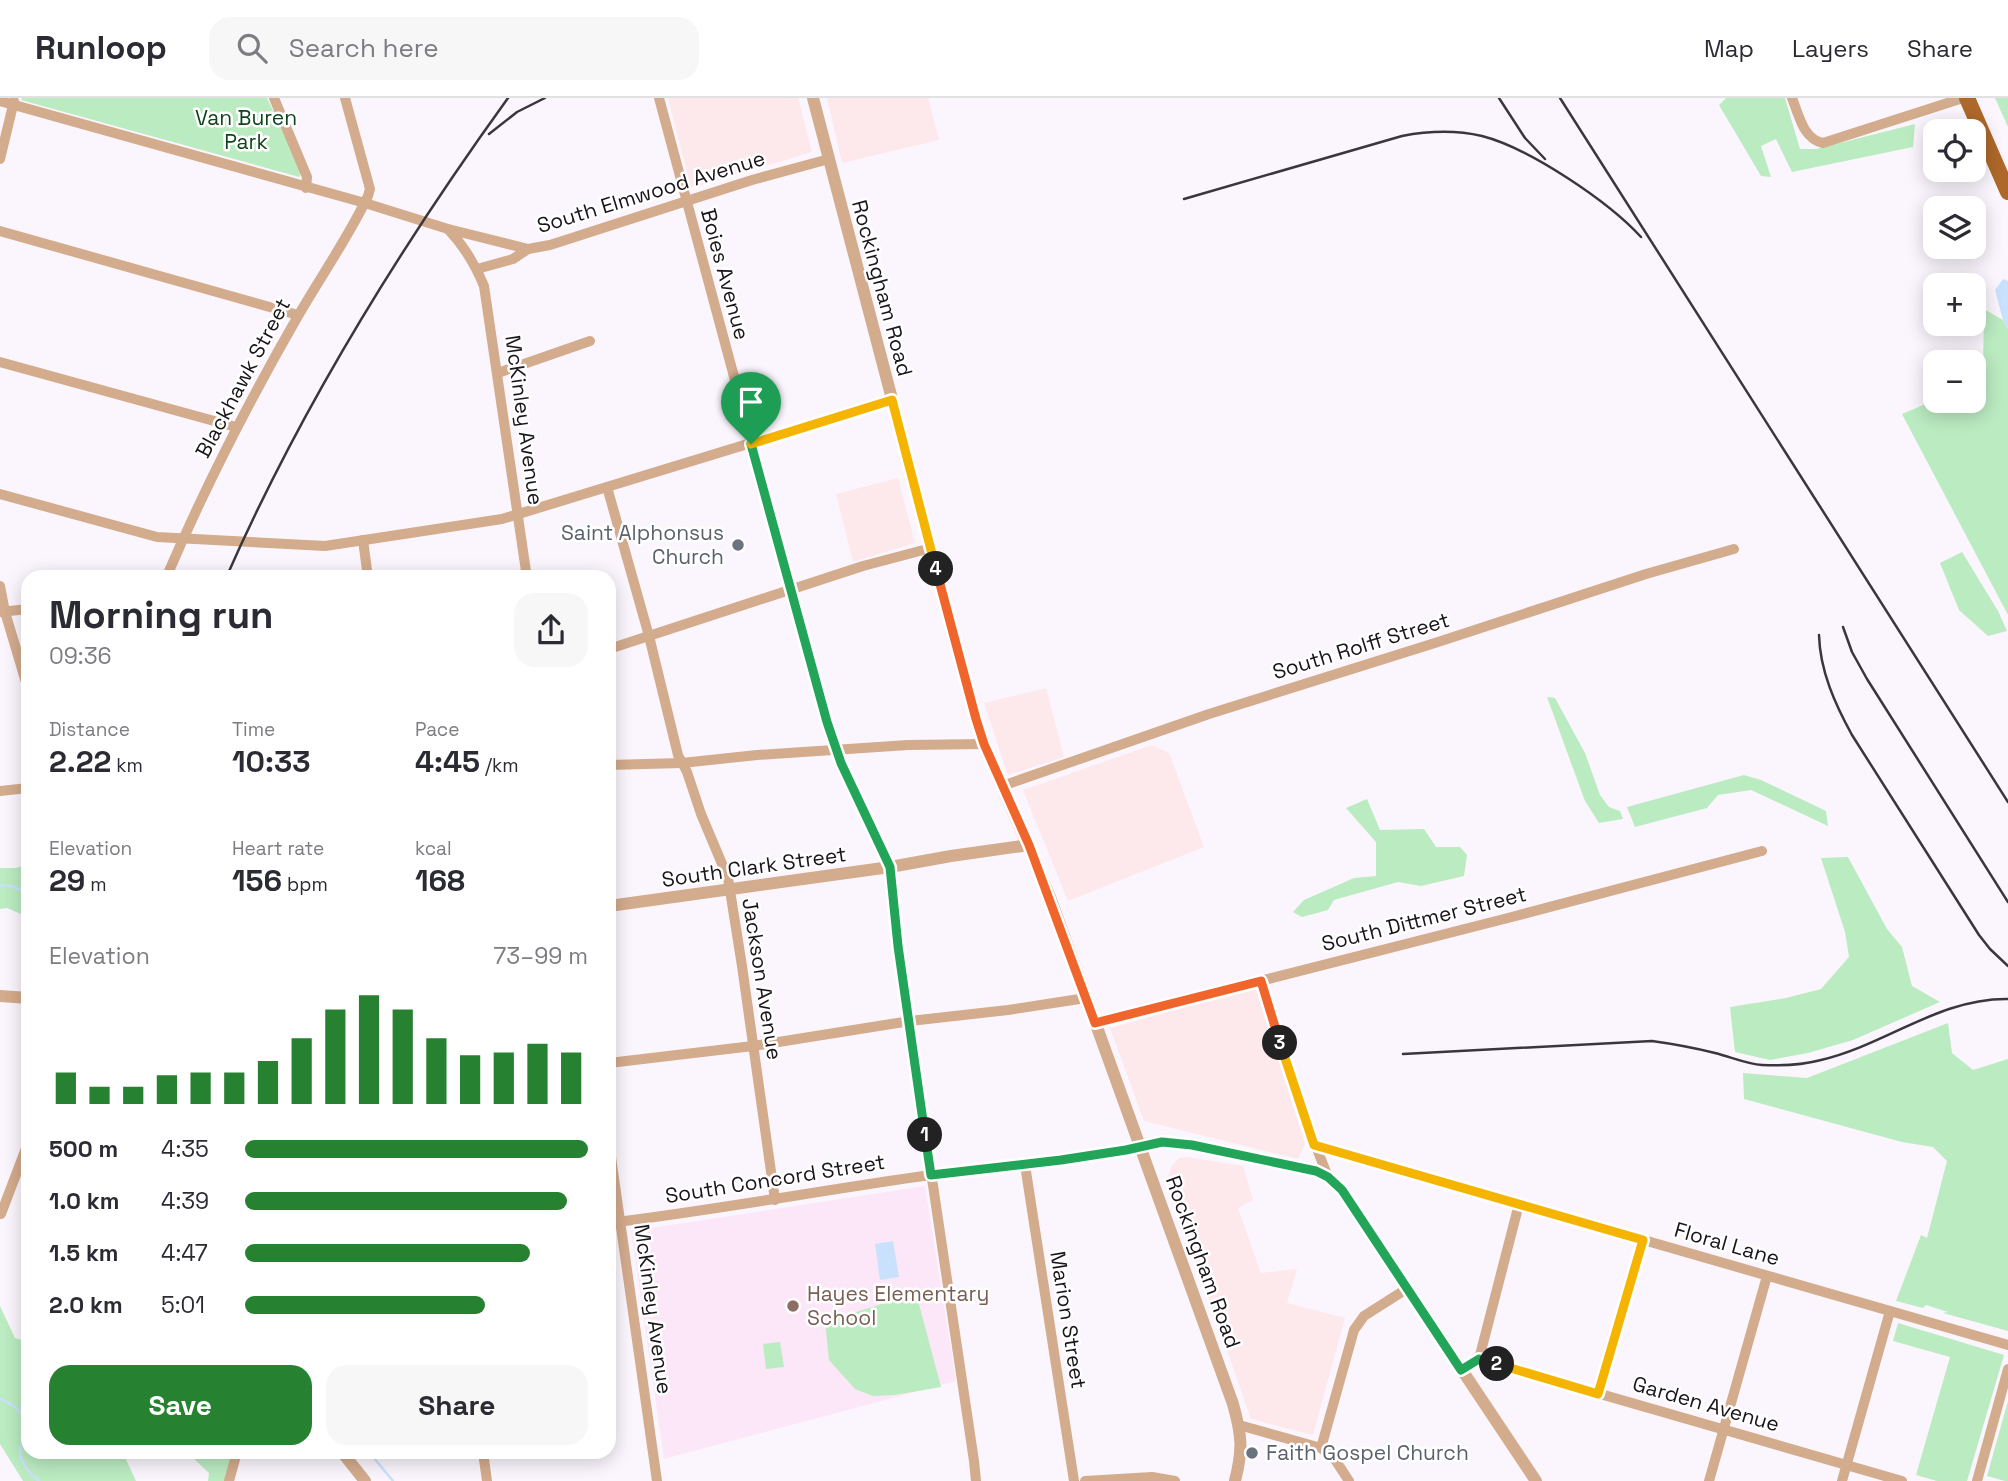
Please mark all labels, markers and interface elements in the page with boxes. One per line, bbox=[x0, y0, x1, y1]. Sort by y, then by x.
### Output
search box bbox=[209, 17, 699, 80]
text: Runloop bbox=[35, 27, 167, 69]
icon: search bbox=[233, 29, 271, 67]
text: Search here bbox=[289, 31, 439, 65]
text: Map bbox=[1704, 33, 1754, 64]
text: Layers bbox=[1792, 33, 1869, 64]
text: Share bbox=[1907, 33, 1973, 64]
park label: Van Buren Park bbox=[195, 104, 297, 155]
map controls bbox=[1923, 119, 1986, 413]
button: locate bbox=[1923, 119, 1986, 182]
street label: South Elmwood Avenue bbox=[534, 144, 768, 239]
button: layers bbox=[1923, 196, 1986, 259]
street label: Rockingham Road bbox=[846, 197, 919, 379]
street label: Boies Avenue bbox=[695, 205, 756, 342]
button: + bbox=[1923, 273, 1986, 336]
street label: Blackhawk Street bbox=[189, 293, 296, 462]
street label: McKinley Avenue bbox=[499, 333, 550, 507]
button: − bbox=[1923, 350, 1986, 413]
pin bbox=[721, 372, 781, 444]
icon: arrive bbox=[732, 383, 770, 421]
place label: Saint Alphonsus Church bbox=[561, 519, 724, 570]
marker: Saint Alphonsus Church bbox=[730, 537, 746, 553]
pin: 4 bbox=[918, 552, 954, 587]
text: 4 bbox=[929, 556, 942, 581]
text: Morning run bbox=[49, 591, 274, 639]
button: share bbox=[514, 593, 588, 667]
street label: South Rolff Street bbox=[1269, 606, 1453, 685]
text: 09:36 bbox=[49, 641, 112, 671]
text: Distance bbox=[49, 717, 130, 742]
text: Time bbox=[232, 717, 275, 742]
text: Pace bbox=[415, 717, 459, 742]
text: 2.22 bbox=[49, 742, 111, 781]
text: 10:33 bbox=[232, 742, 310, 781]
text: 4:45 bbox=[415, 742, 480, 781]
text: km bbox=[111, 753, 143, 778]
text: /km bbox=[480, 753, 519, 778]
text: Elevation bbox=[49, 836, 132, 861]
text: Heart rate bbox=[232, 836, 324, 861]
text: kcal bbox=[415, 836, 452, 861]
street label: South Clark Street bbox=[660, 840, 848, 893]
text: 29 bbox=[49, 861, 85, 900]
text: 156 bbox=[232, 861, 282, 900]
text: 168 bbox=[415, 861, 465, 900]
text: m bbox=[85, 872, 106, 897]
text: bpm bbox=[282, 872, 328, 897]
street label: South Dittmer Street bbox=[1319, 880, 1529, 957]
street label: Jackson Avenue bbox=[736, 896, 789, 1062]
text: Elevation bbox=[49, 941, 150, 971]
text: 73–99 m bbox=[493, 941, 588, 971]
pin: 3 bbox=[1262, 1026, 1298, 1060]
text: 3 bbox=[1274, 1030, 1285, 1055]
pin: 1 bbox=[908, 1118, 942, 1152]
text: 1 bbox=[920, 1122, 929, 1147]
text: 500 m bbox=[49, 1134, 118, 1164]
text: 4:35 bbox=[161, 1134, 209, 1164]
street label: South Concord Street bbox=[663, 1148, 887, 1209]
street label: Rockingham Road bbox=[1160, 1172, 1247, 1352]
text: 1.0 km bbox=[49, 1186, 119, 1216]
text: 4:39 bbox=[161, 1186, 209, 1216]
street label: Floral Lane bbox=[1671, 1216, 1783, 1271]
street label: McKinley Avenue bbox=[628, 1222, 679, 1396]
text: 1.5 km bbox=[49, 1238, 119, 1268]
text: 4:47 bbox=[161, 1238, 208, 1268]
street label: Marion Street bbox=[1044, 1249, 1093, 1391]
place label: Hayes Elementary School bbox=[807, 1280, 989, 1331]
text: 2.0 km bbox=[49, 1290, 123, 1320]
text: 5:01 bbox=[161, 1290, 205, 1320]
marker: Hayes Elementary School bbox=[785, 1298, 801, 1314]
pin: 2 bbox=[1480, 1346, 1514, 1382]
text: 2 bbox=[1491, 1351, 1502, 1376]
button: Save bbox=[49, 1365, 312, 1445]
button: Share bbox=[326, 1365, 588, 1445]
street label: Garden Avenue bbox=[1630, 1370, 1783, 1437]
place label: Faith Gospel Church bbox=[1266, 1439, 1469, 1466]
marker: Faith Gospel Church bbox=[1244, 1445, 1260, 1461]

